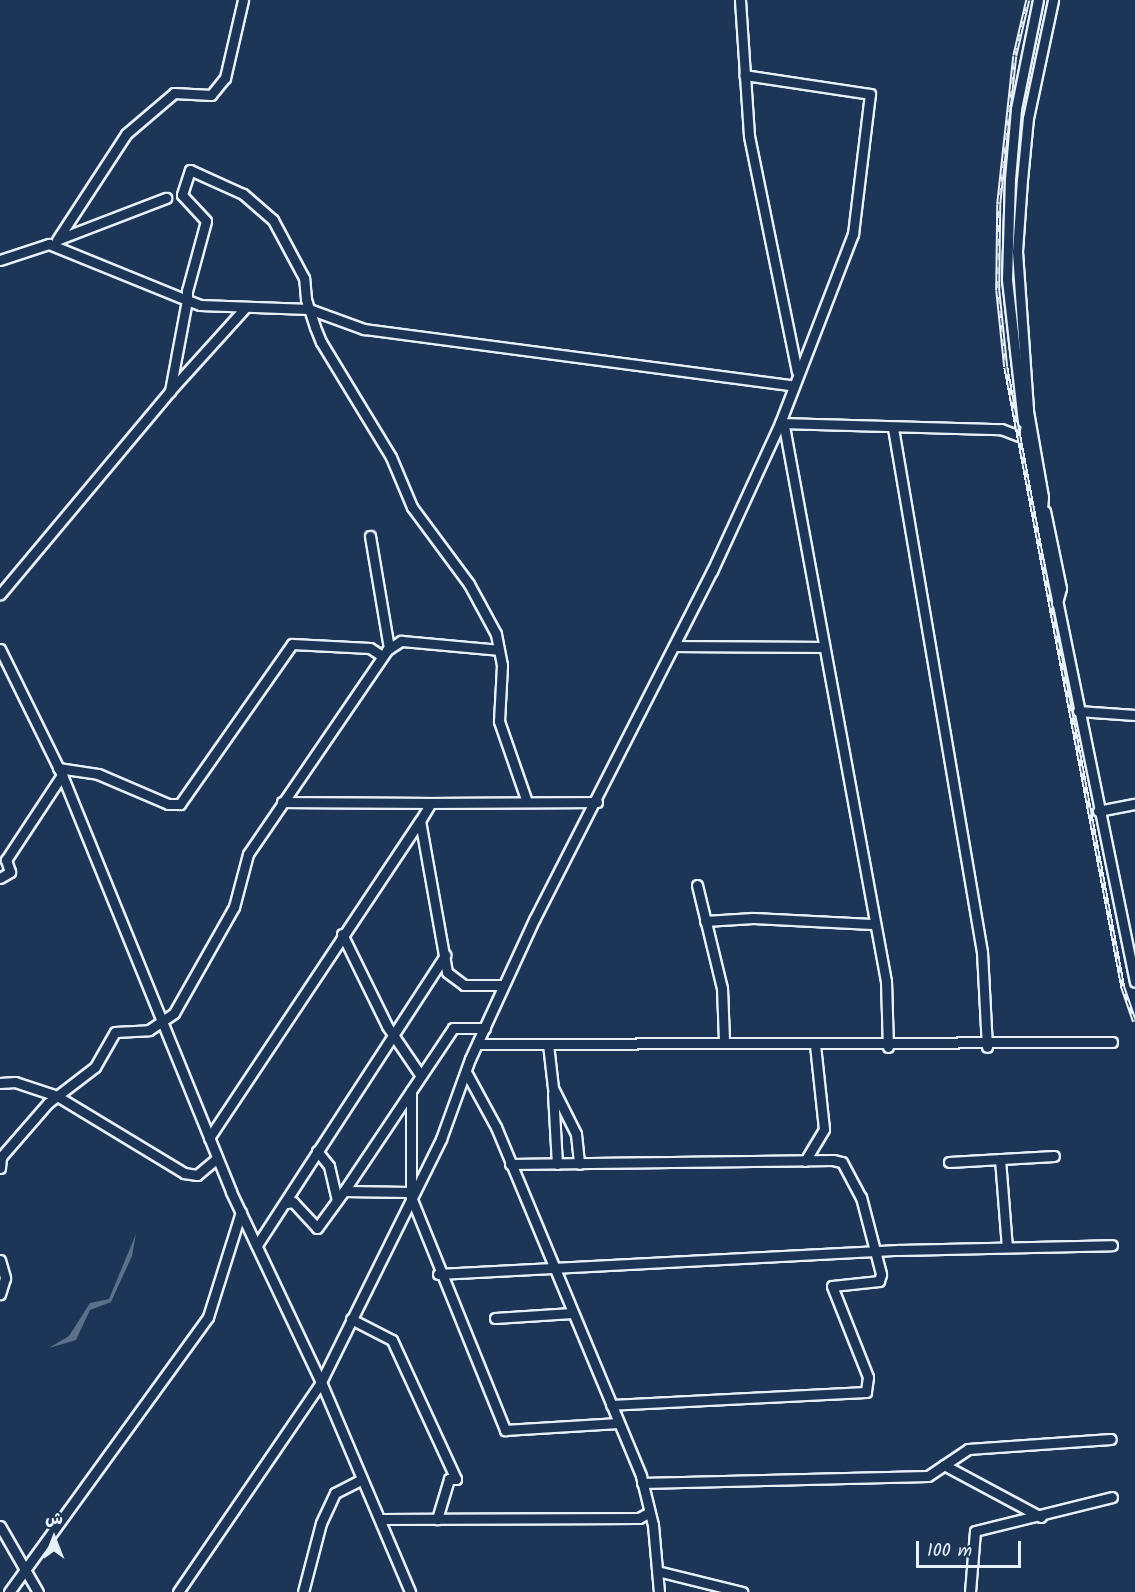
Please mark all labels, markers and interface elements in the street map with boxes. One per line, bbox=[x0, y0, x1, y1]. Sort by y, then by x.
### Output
text: ش bbox=[45, 1507, 63, 1532]
north arrow bbox=[24, 1508, 84, 1568]
scale bar bbox=[919, 1529, 1024, 1567]
text: 100 m bbox=[927, 1537, 972, 1566]

